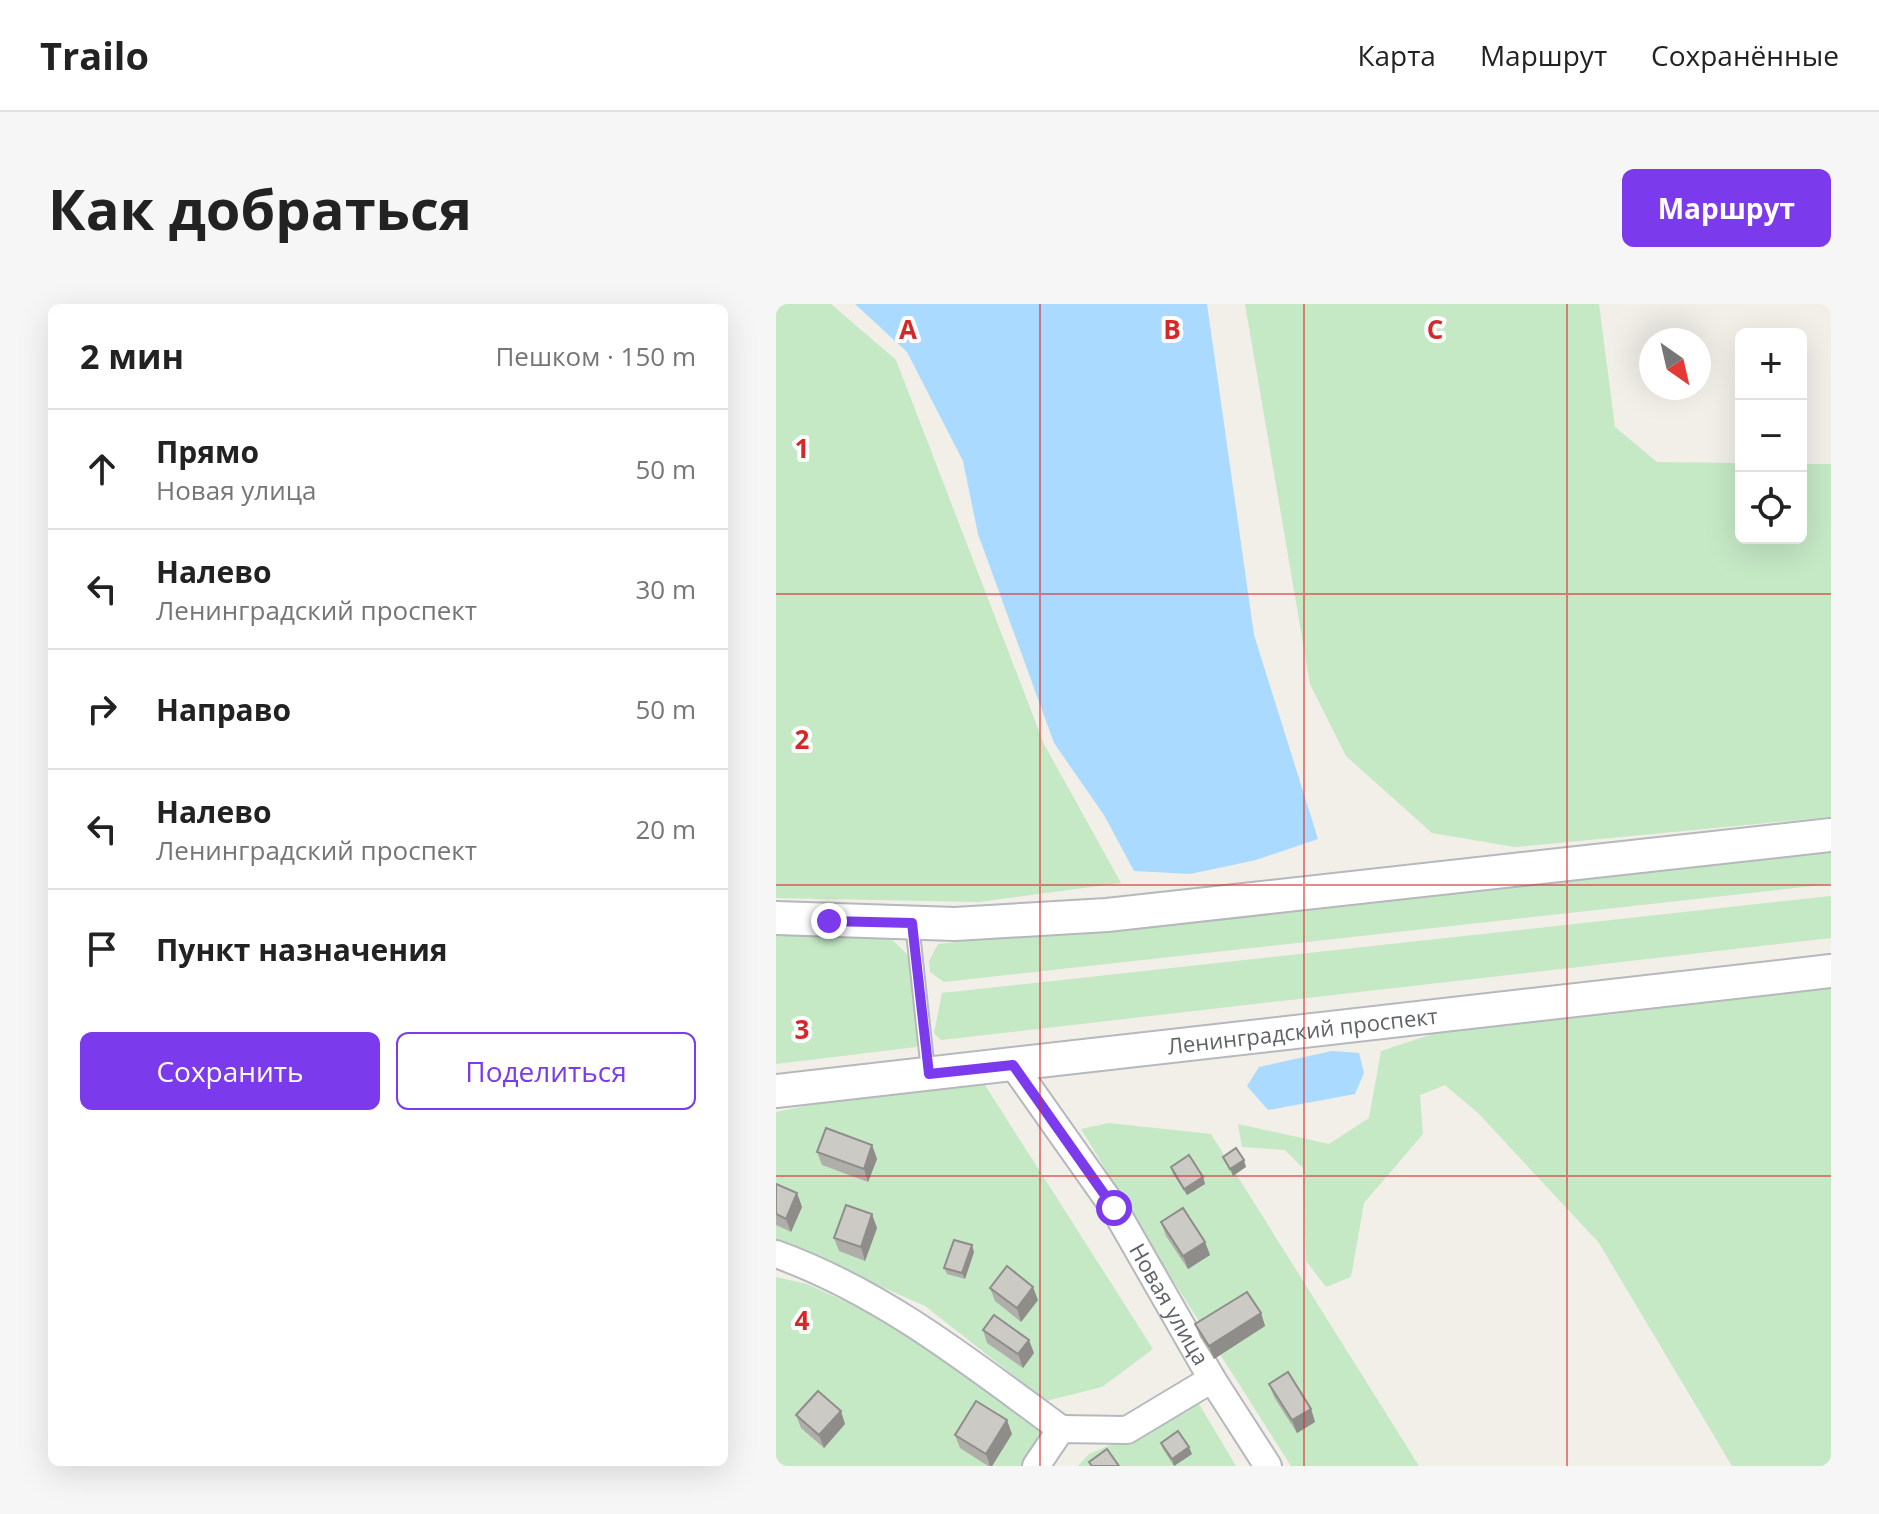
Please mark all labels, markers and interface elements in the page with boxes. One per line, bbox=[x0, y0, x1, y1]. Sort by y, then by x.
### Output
text: Trailo bbox=[40, 29, 149, 81]
text: Карта bbox=[1357, 36, 1436, 74]
text: Маршрут bbox=[1480, 36, 1607, 74]
text: Сохранённые bbox=[1651, 36, 1839, 74]
button: Маршрут bbox=[1622, 169, 1831, 247]
text: Как добраться bbox=[48, 170, 472, 246]
text: A bbox=[899, 311, 917, 347]
text: B bbox=[1163, 311, 1181, 347]
text: C bbox=[1427, 311, 1443, 347]
north arrow bbox=[1639, 328, 1711, 400]
map controls bbox=[1735, 328, 1807, 544]
button: + bbox=[1735, 328, 1807, 400]
text: 2 мин bbox=[80, 333, 184, 379]
text: Пешком · 150 m bbox=[495, 338, 696, 374]
button: − bbox=[1735, 400, 1807, 472]
text: 1 bbox=[795, 430, 809, 466]
text: Прямо bbox=[156, 431, 259, 472]
icon: ahead bbox=[80, 447, 124, 491]
text: 50 m bbox=[635, 451, 696, 487]
text: Новая улица bbox=[156, 472, 317, 508]
button: locate bbox=[1735, 472, 1807, 544]
text: Налево bbox=[156, 551, 272, 592]
icon: left bbox=[80, 567, 124, 611]
text: 30 m bbox=[635, 571, 696, 607]
text: Ленинградский проспект bbox=[156, 592, 477, 628]
icon: right bbox=[80, 687, 124, 731]
text: Направо bbox=[156, 689, 291, 730]
text: 50 m bbox=[635, 691, 696, 727]
text: 2 bbox=[795, 721, 810, 757]
text: Налево bbox=[156, 791, 272, 832]
icon: left bbox=[80, 807, 124, 851]
text: 20 m bbox=[635, 811, 696, 847]
text: Ленинградский проспект bbox=[156, 832, 477, 868]
route end bbox=[811, 903, 847, 939]
icon: arrive bbox=[80, 927, 124, 971]
text: Пункт назначения bbox=[156, 929, 448, 970]
street label: Ленинградский проспект bbox=[1166, 1000, 1439, 1060]
text: 3 bbox=[795, 1011, 809, 1047]
button: Сохранить bbox=[80, 1032, 380, 1110]
button: Поделиться bbox=[396, 1032, 696, 1110]
route start bbox=[1096, 1190, 1132, 1226]
street label: Новая улица bbox=[1123, 1237, 1217, 1370]
text: 4 bbox=[795, 1302, 810, 1338]

